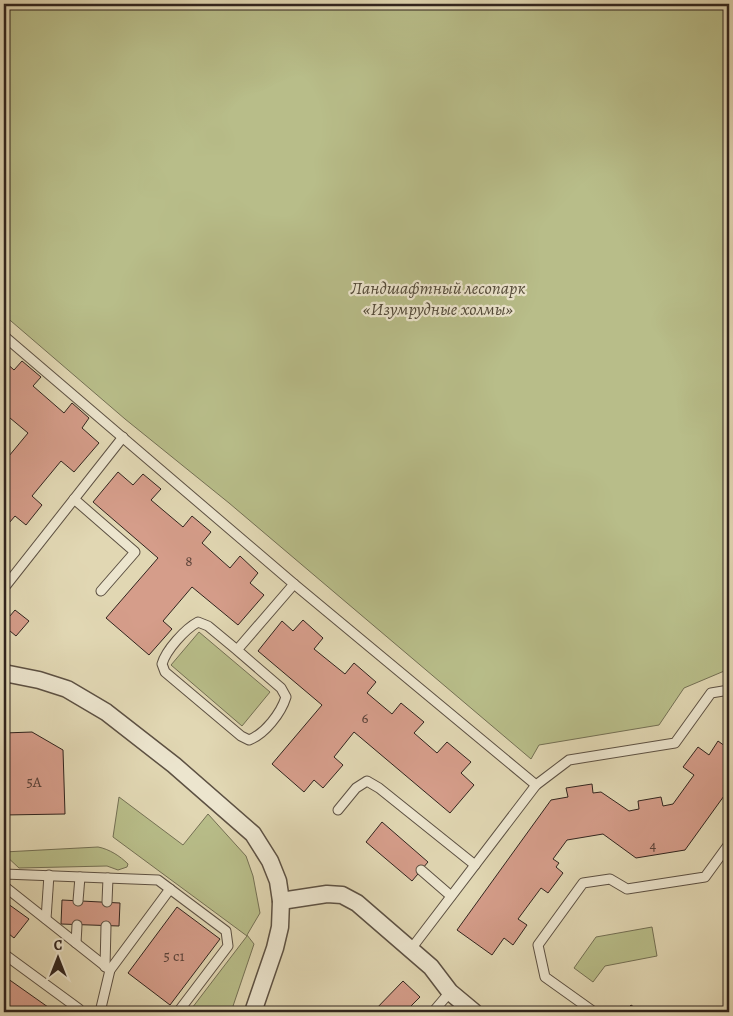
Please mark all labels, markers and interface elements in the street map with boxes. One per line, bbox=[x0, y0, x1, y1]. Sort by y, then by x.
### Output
park label: Ландшафтный лесопарк «Изумрудные холмы» bbox=[349, 276, 526, 321]
house number: 8 bbox=[185, 551, 193, 571]
house number: 6 bbox=[362, 708, 369, 728]
house number: 5А bbox=[26, 772, 42, 792]
house number: 4 bbox=[650, 835, 657, 855]
north arrow bbox=[32, 934, 82, 984]
text: С bbox=[54, 936, 63, 955]
house number: 5 с1 bbox=[163, 946, 185, 966]

